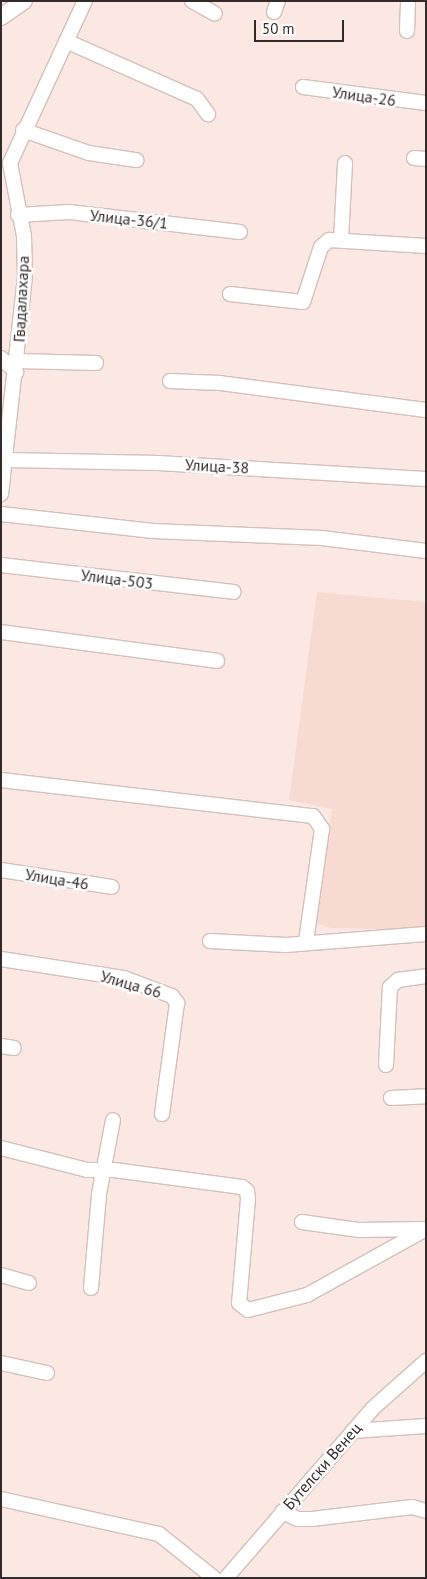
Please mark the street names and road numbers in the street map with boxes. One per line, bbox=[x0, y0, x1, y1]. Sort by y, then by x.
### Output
street label: Улица-26 bbox=[331, 82, 397, 110]
street label: Улица-36/1 bbox=[89, 205, 169, 233]
street label: Гвадалахара bbox=[9, 255, 33, 343]
street label: Улица-38 bbox=[184, 455, 250, 477]
street label: Улица-503 bbox=[80, 565, 154, 593]
street label: Улица-46 bbox=[24, 865, 90, 893]
street label: Улица 66 bbox=[98, 966, 164, 1002]
street label: Бутелски Венец bbox=[279, 1419, 365, 1513]

